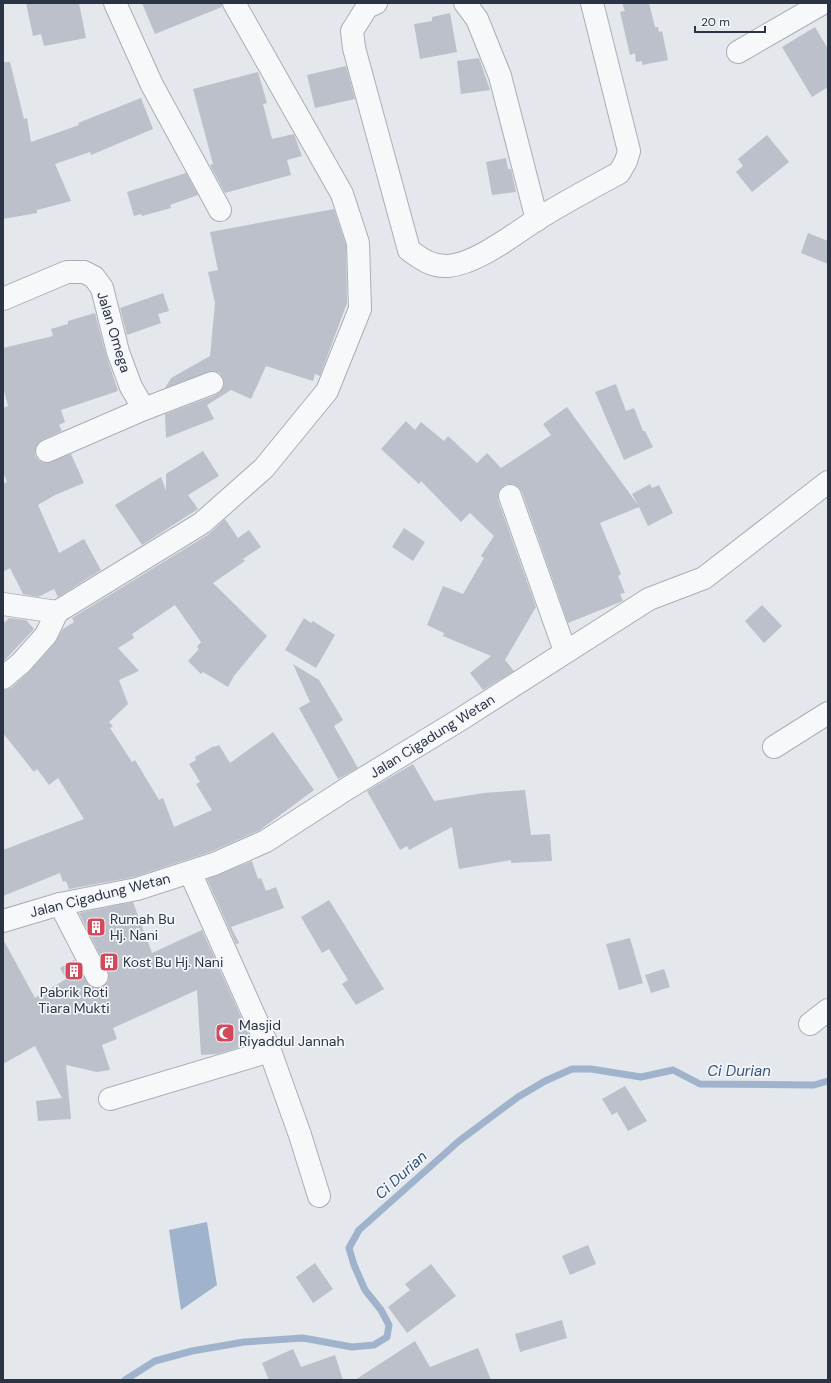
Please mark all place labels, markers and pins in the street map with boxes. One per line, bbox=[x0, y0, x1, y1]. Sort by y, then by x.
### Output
place label: Rumah Bu Hj. Nani bbox=[110, 910, 175, 944]
building icon: Rumah Bu Hj. Nani bbox=[85, 916, 107, 938]
building icon: Kost Bu Hj. Nani bbox=[98, 951, 120, 973]
place label: Kost Bu Hj. Nani bbox=[123, 953, 223, 971]
building icon: Pabrik Roti Tiara Mukti bbox=[63, 960, 85, 982]
place label: Pabrik Roti Tiara Mukti bbox=[38, 983, 110, 1017]
place label: Masjid Riyaddul Jannah bbox=[239, 1016, 344, 1050]
mosque icon: Masjid Riyaddul Jannah bbox=[214, 1022, 236, 1044]

